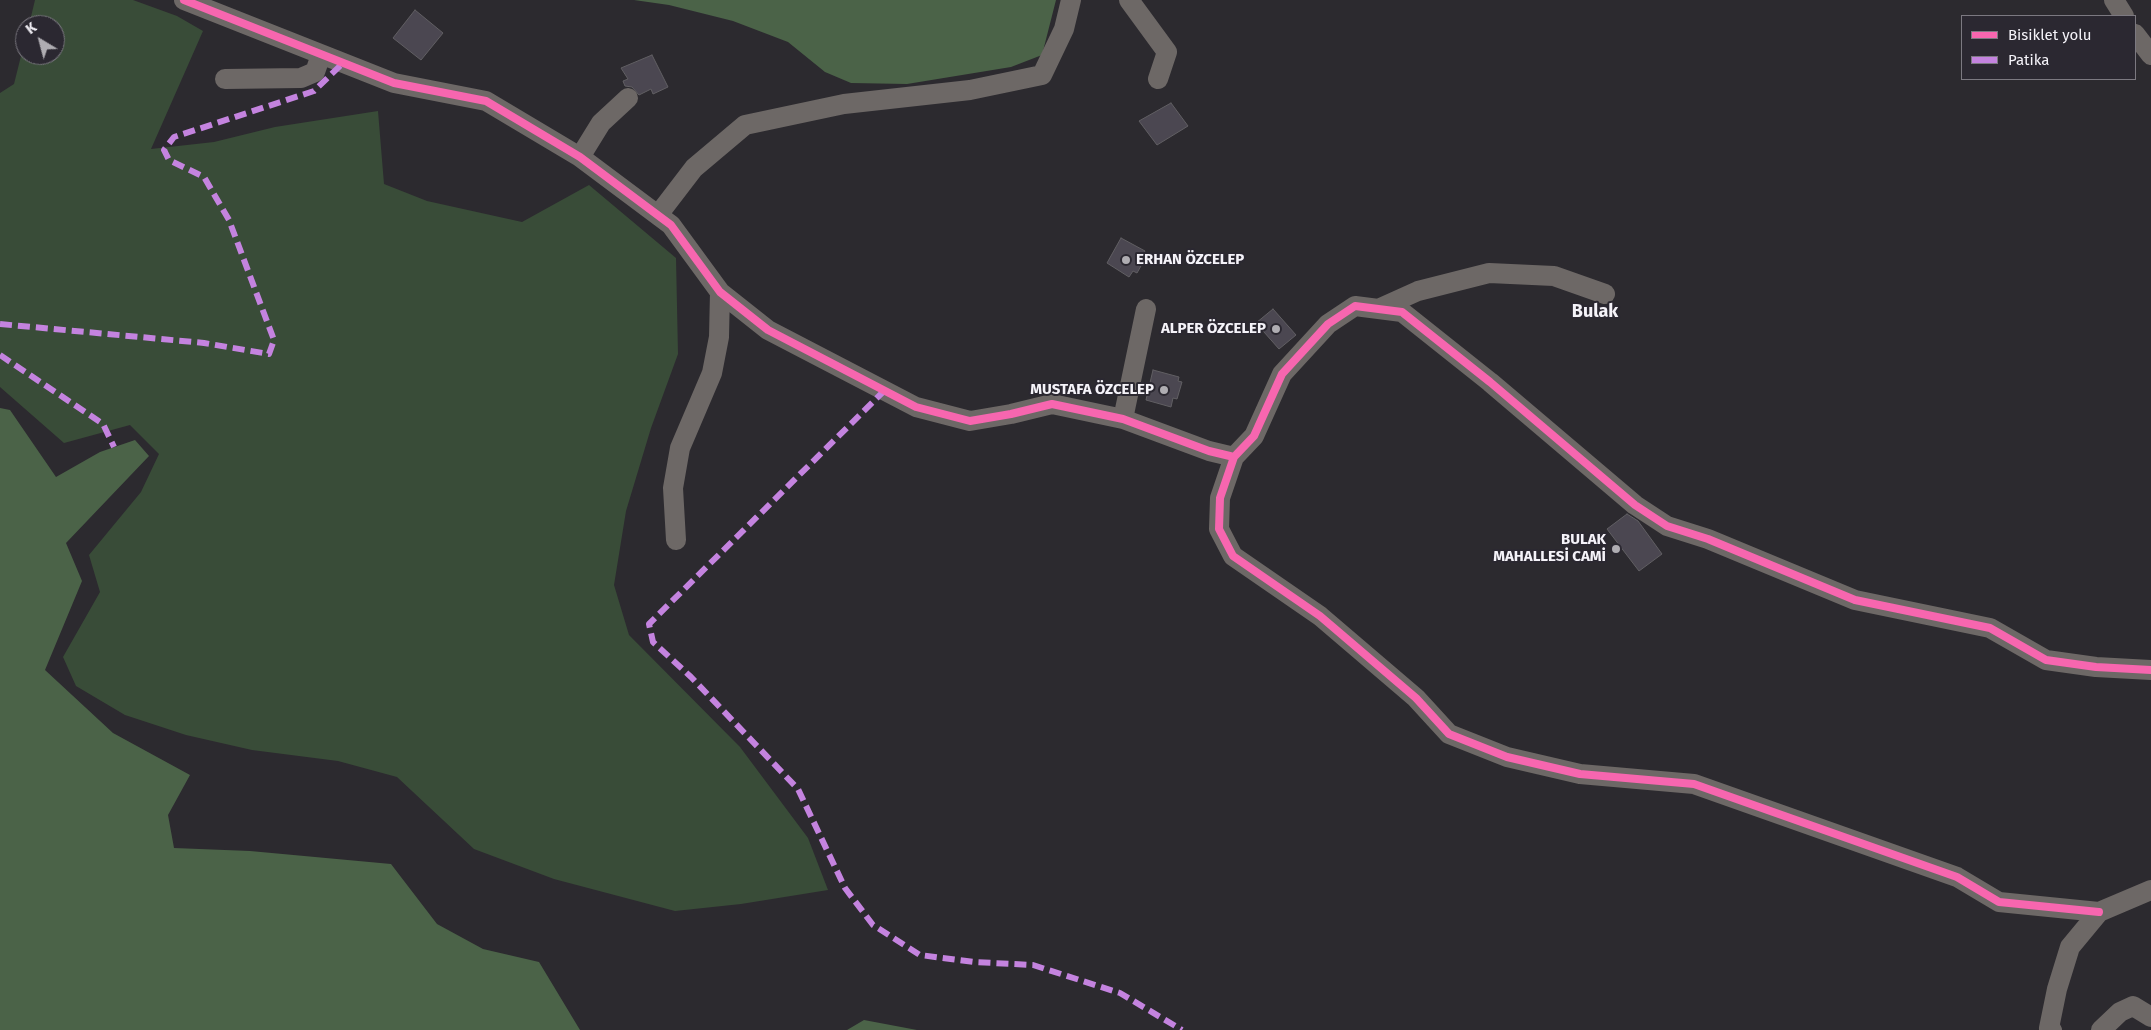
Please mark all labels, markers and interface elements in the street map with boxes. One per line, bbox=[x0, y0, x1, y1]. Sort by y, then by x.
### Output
north arrow bbox=[15, 15, 65, 65]
legend bbox=[1961, 15, 2136, 80]
text: K bbox=[23, 19, 40, 38]
text: Bisiklet yolu bbox=[2008, 26, 2091, 44]
text: Patika bbox=[2008, 51, 2049, 69]
place label: ERHAN ÖZCELEP bbox=[1136, 251, 1244, 269]
marker: ERHAN ÖZCELEP bbox=[1120, 254, 1132, 266]
district label: Bulak bbox=[1572, 301, 1618, 323]
place label: ALPER ÖZCELEP bbox=[1161, 320, 1266, 338]
marker: ALPER ÖZCELEP bbox=[1270, 323, 1282, 335]
place label: MUSTAFA ÖZCELEP bbox=[1030, 381, 1154, 399]
marker: MUSTAFA ÖZCELEP bbox=[1158, 384, 1170, 396]
place label: BULAK MAHALLESİ CAMİ bbox=[1493, 531, 1606, 566]
marker: BULAK MAHALLESİ CAMİ bbox=[1610, 543, 1622, 555]

